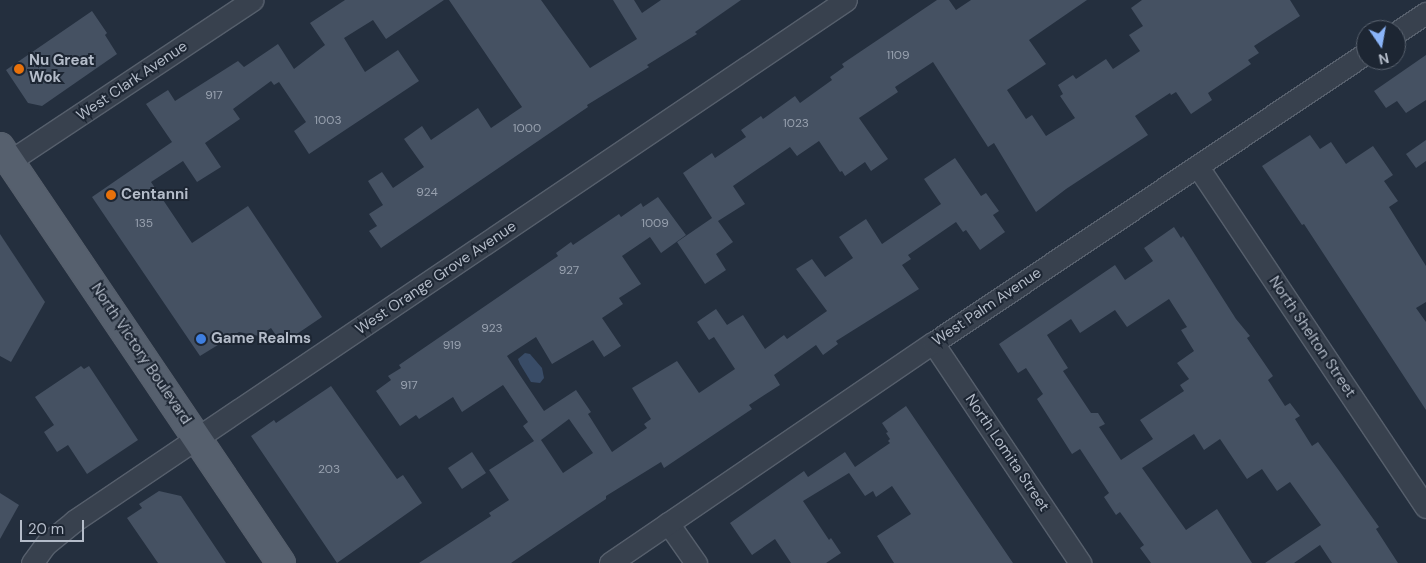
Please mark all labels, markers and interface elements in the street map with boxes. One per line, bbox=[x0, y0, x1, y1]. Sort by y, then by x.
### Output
north arrow bbox=[1356, 20, 1406, 70]
street label: West Clark Avenue bbox=[73, 37, 191, 125]
house number: 1109 bbox=[886, 49, 910, 63]
text: N bbox=[1377, 49, 1391, 69]
place label: Nu Great Wok bbox=[29, 51, 95, 86]
marker: Nu Great Wok bbox=[13, 63, 25, 75]
house number: 917 bbox=[205, 89, 223, 103]
house number: 1003 bbox=[314, 114, 342, 128]
house number: 1023 bbox=[783, 117, 809, 131]
house number: 1000 bbox=[513, 122, 541, 136]
place label: Centanni bbox=[121, 186, 188, 204]
house number: 924 bbox=[416, 186, 438, 200]
marker: Centanni bbox=[105, 189, 117, 201]
house number: 135 bbox=[135, 217, 153, 231]
street label: West Orange Grove Avenue bbox=[352, 217, 520, 339]
house number: 1009 bbox=[641, 217, 669, 231]
house number: 927 bbox=[559, 264, 579, 278]
street label: West Palm Avenue bbox=[929, 264, 1045, 350]
street label: North Shelton Street bbox=[1265, 273, 1359, 401]
street label: North Victory Boulevard bbox=[87, 280, 195, 428]
house number: 923 bbox=[481, 322, 503, 336]
place label: Game Realms bbox=[211, 330, 311, 348]
marker: Game Realms bbox=[195, 333, 207, 345]
house number: 919 bbox=[443, 339, 461, 353]
house number: 917 bbox=[400, 379, 418, 393]
street label: North Lomita Street bbox=[961, 391, 1053, 515]
house number: 203 bbox=[318, 463, 340, 477]
scale bar bbox=[22, 510, 86, 542]
text: 20 m bbox=[28, 519, 64, 539]

